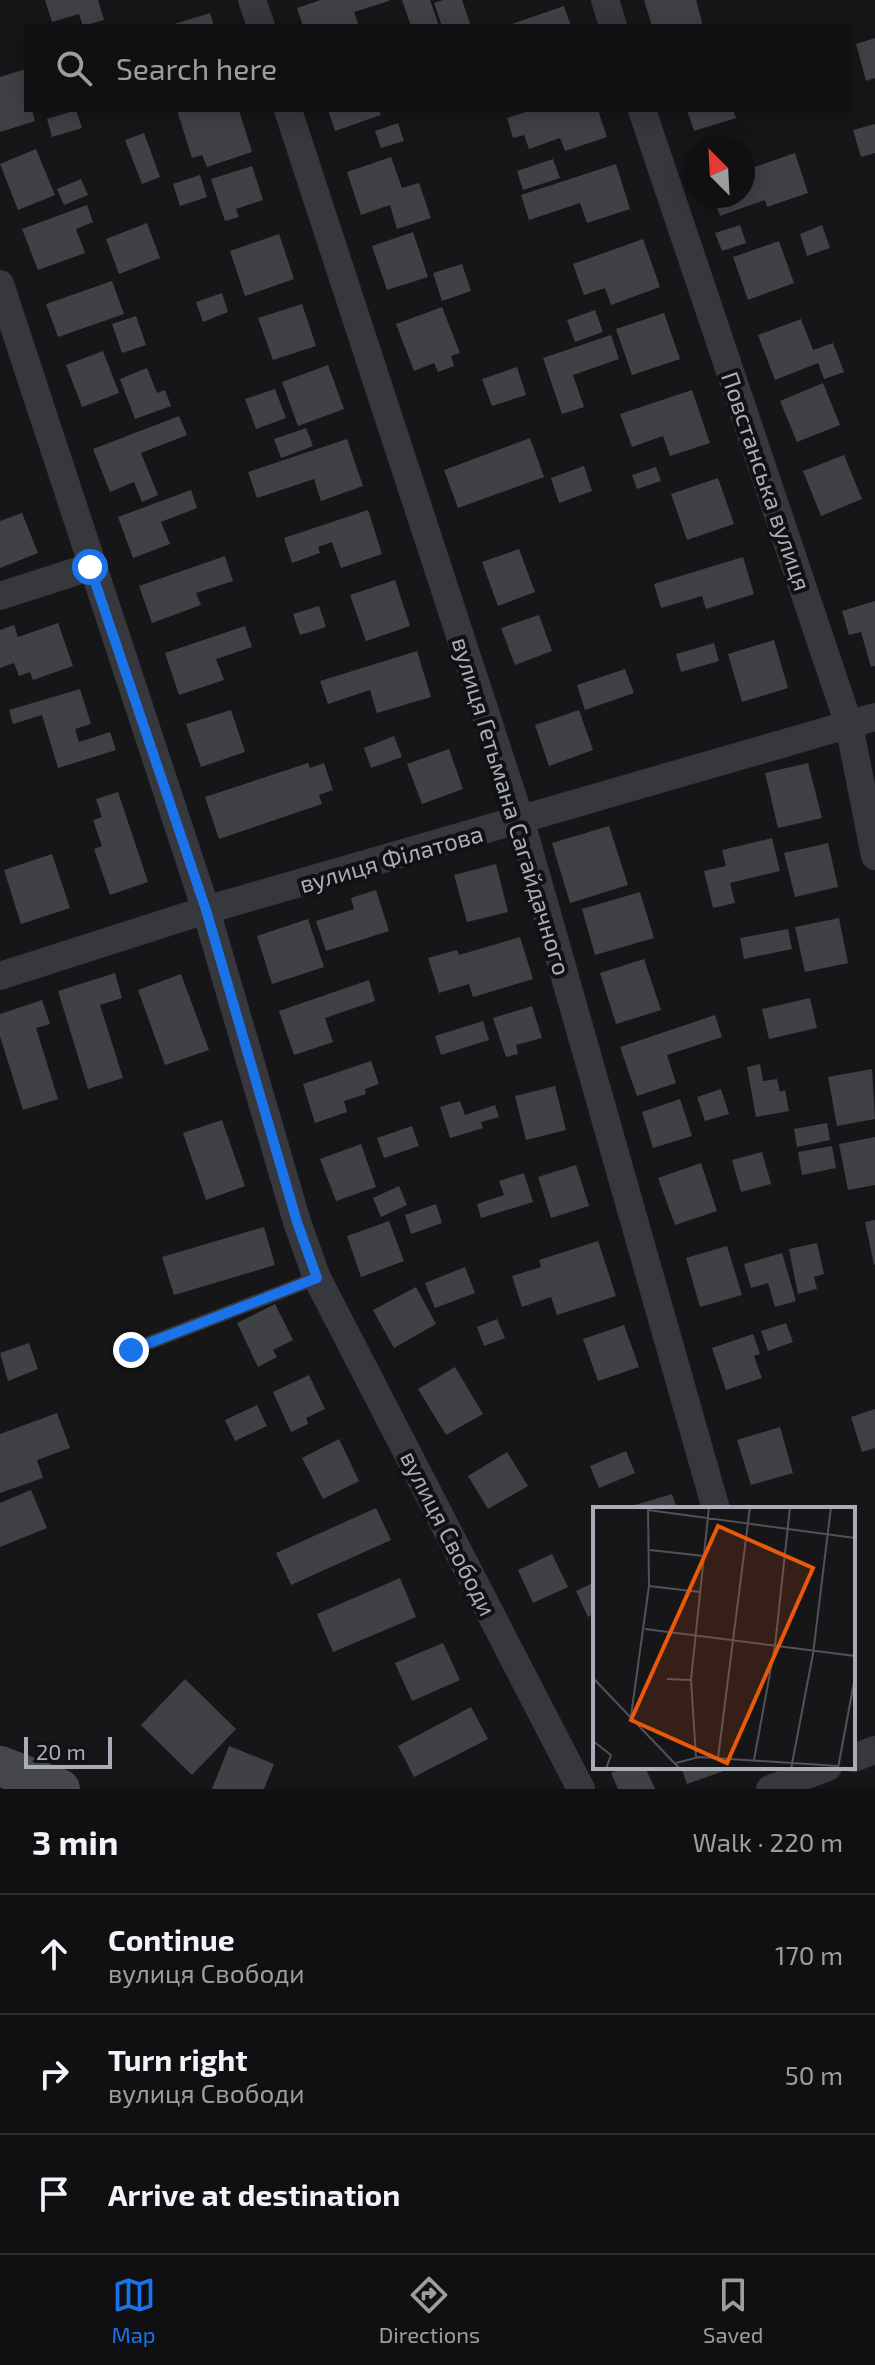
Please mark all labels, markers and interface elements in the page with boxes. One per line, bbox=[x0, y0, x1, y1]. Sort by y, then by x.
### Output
search box bbox=[24, 24, 851, 112]
icon: search bbox=[52, 46, 96, 90]
text: Search here bbox=[116, 50, 277, 86]
north arrow bbox=[683, 136, 755, 208]
street label: Повстанська вулиця bbox=[715, 368, 818, 595]
route start bbox=[72, 549, 108, 585]
street label: вулиця Гетьмана Сагайдачного bbox=[446, 633, 577, 979]
street label: вулиця Філатова bbox=[296, 818, 486, 899]
route end bbox=[113, 1332, 149, 1368]
street label: вулиця Свободи bbox=[394, 1446, 503, 1621]
inset map bbox=[593, 1507, 855, 1769]
scale bar bbox=[24, 1733, 112, 1769]
text: 20 m bbox=[36, 1738, 86, 1764]
text: 3 min bbox=[32, 1821, 118, 1862]
text: Walk · 220 m bbox=[692, 1826, 843, 1857]
text: Continue bbox=[108, 1921, 235, 1957]
icon: ahead bbox=[32, 1932, 76, 1976]
text: 170 m bbox=[775, 1939, 843, 1970]
text: вулиця Свободи bbox=[108, 1957, 304, 1988]
text: Turn right bbox=[108, 2041, 248, 2077]
icon: right bbox=[32, 2052, 76, 2096]
text: 50 m bbox=[785, 2059, 843, 2090]
text: вулиця Свободи bbox=[108, 2077, 304, 2108]
icon: arrive bbox=[32, 2172, 76, 2216]
text: Arrive at destination bbox=[108, 2176, 400, 2212]
tab: Map bbox=[112, 2273, 156, 2347]
tab: Directions bbox=[379, 2273, 480, 2347]
tab: Saved bbox=[703, 2273, 763, 2347]

